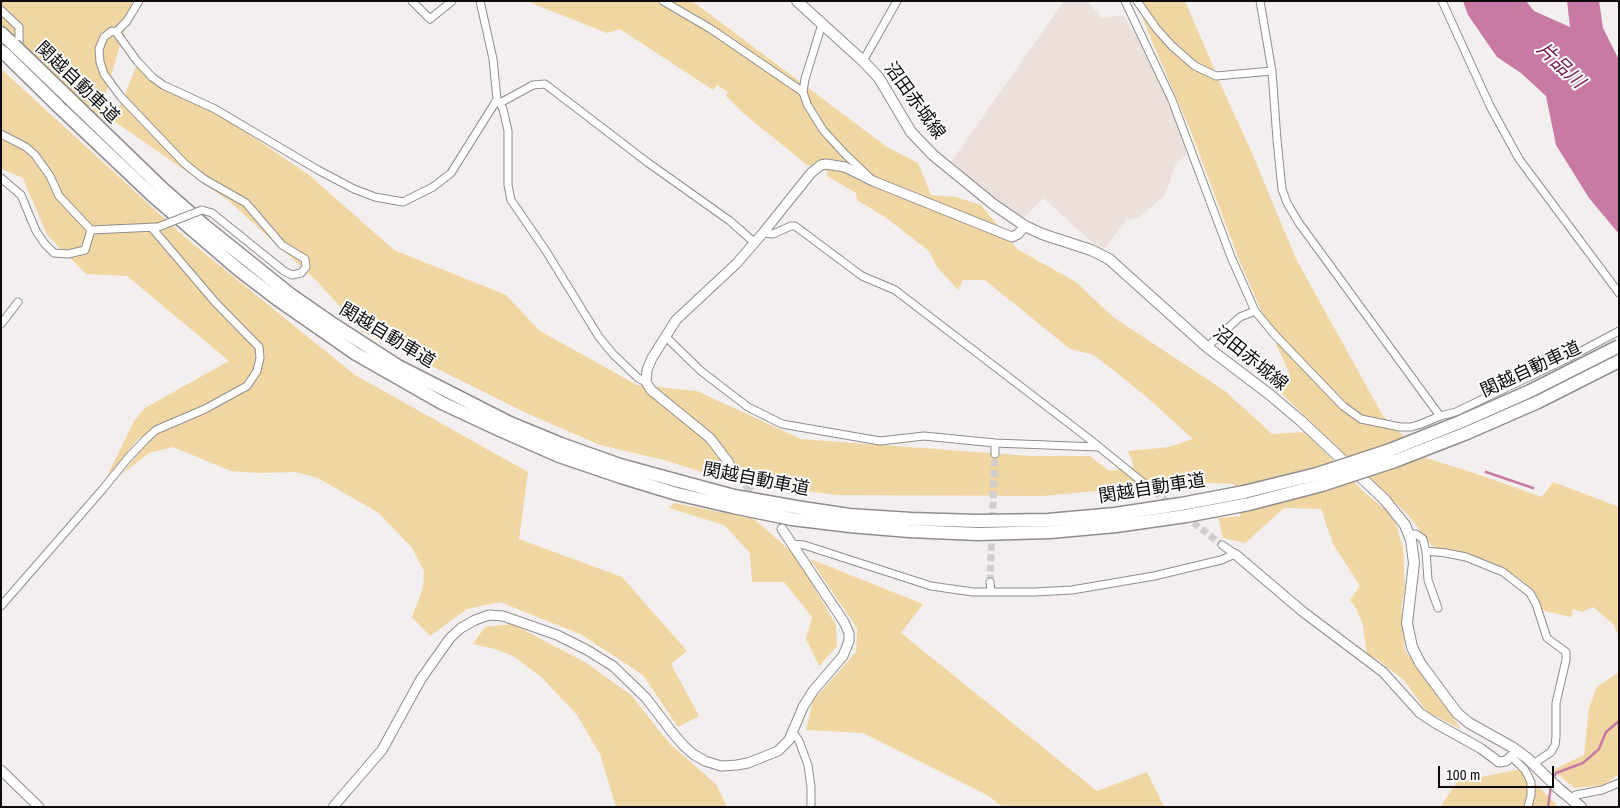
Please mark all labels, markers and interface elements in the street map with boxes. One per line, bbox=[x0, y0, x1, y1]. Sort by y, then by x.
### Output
street label: 関越自動車道 bbox=[31, 38, 123, 128]
water label: 片品川 bbox=[1531, 38, 1589, 94]
street label: 沼田赤城線 bbox=[879, 58, 949, 144]
street label: 関越自動車道 bbox=[335, 299, 439, 373]
street label: 沼田赤城線 bbox=[1208, 322, 1292, 396]
street label: 関越自動車道 bbox=[1477, 337, 1585, 403]
street label: 関越自動車道 bbox=[701, 459, 811, 501]
street label: 関越自動車道 bbox=[1097, 470, 1207, 508]
scale bar bbox=[1440, 756, 1556, 788]
text: 100 m bbox=[1446, 764, 1480, 785]

